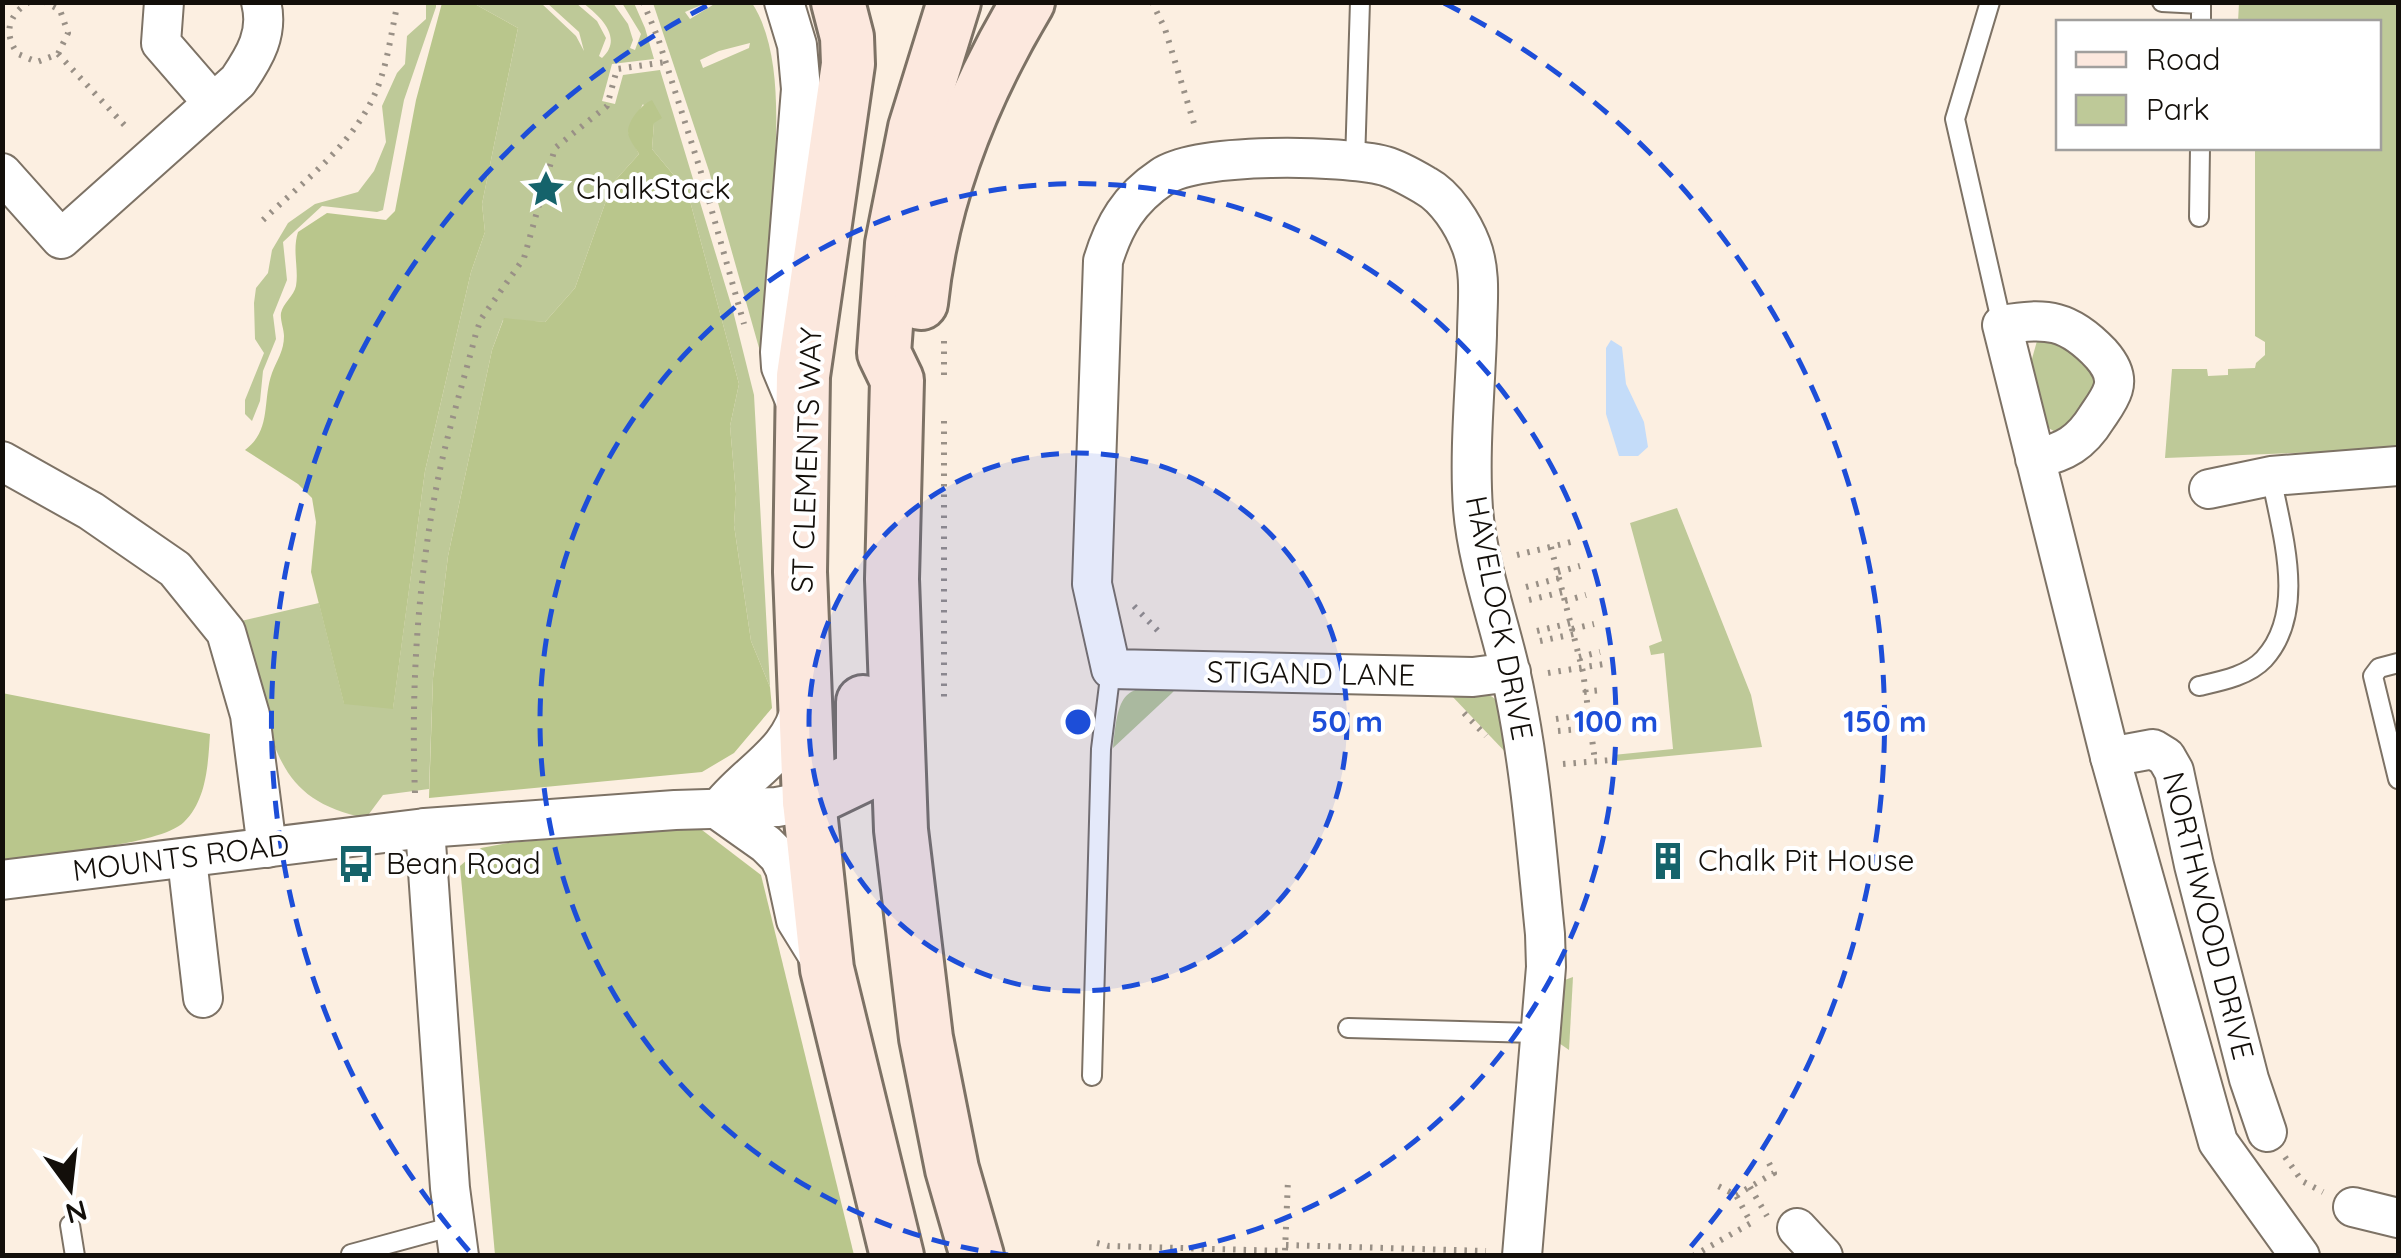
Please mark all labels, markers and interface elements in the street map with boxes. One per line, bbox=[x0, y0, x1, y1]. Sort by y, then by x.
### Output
legend bbox=[2056, 20, 2381, 150]
text: Road bbox=[2146, 40, 2220, 78]
text: Park bbox=[2146, 90, 2210, 128]
place icon: ChalkStack bbox=[525, 168, 567, 210]
place label: ChalkStack bbox=[576, 169, 731, 207]
street label: ST CLEMENTS WAY bbox=[782, 326, 830, 593]
street label: HAVELOCK DRIVE bbox=[1458, 492, 1542, 743]
street label: STIGAND LANE bbox=[1206, 652, 1416, 694]
text: 50 m bbox=[1311, 702, 1383, 740]
text: 100 m bbox=[1574, 702, 1658, 740]
text: 150 m bbox=[1843, 702, 1927, 740]
centre of rings bbox=[1060, 704, 1096, 740]
street label: NORTHWOOD DRIVE bbox=[2155, 768, 2263, 1063]
street label: MOUNTS ROAD bbox=[70, 825, 291, 889]
building icon: Chalk Pit House bbox=[1647, 840, 1689, 882]
place label: Chalk Pit House bbox=[1698, 841, 1914, 879]
bus stop icon: Bean Road bbox=[335, 843, 377, 885]
place label: Bean Road bbox=[386, 844, 541, 882]
north arrow bbox=[20, 1138, 120, 1238]
text: N bbox=[62, 1193, 91, 1232]

